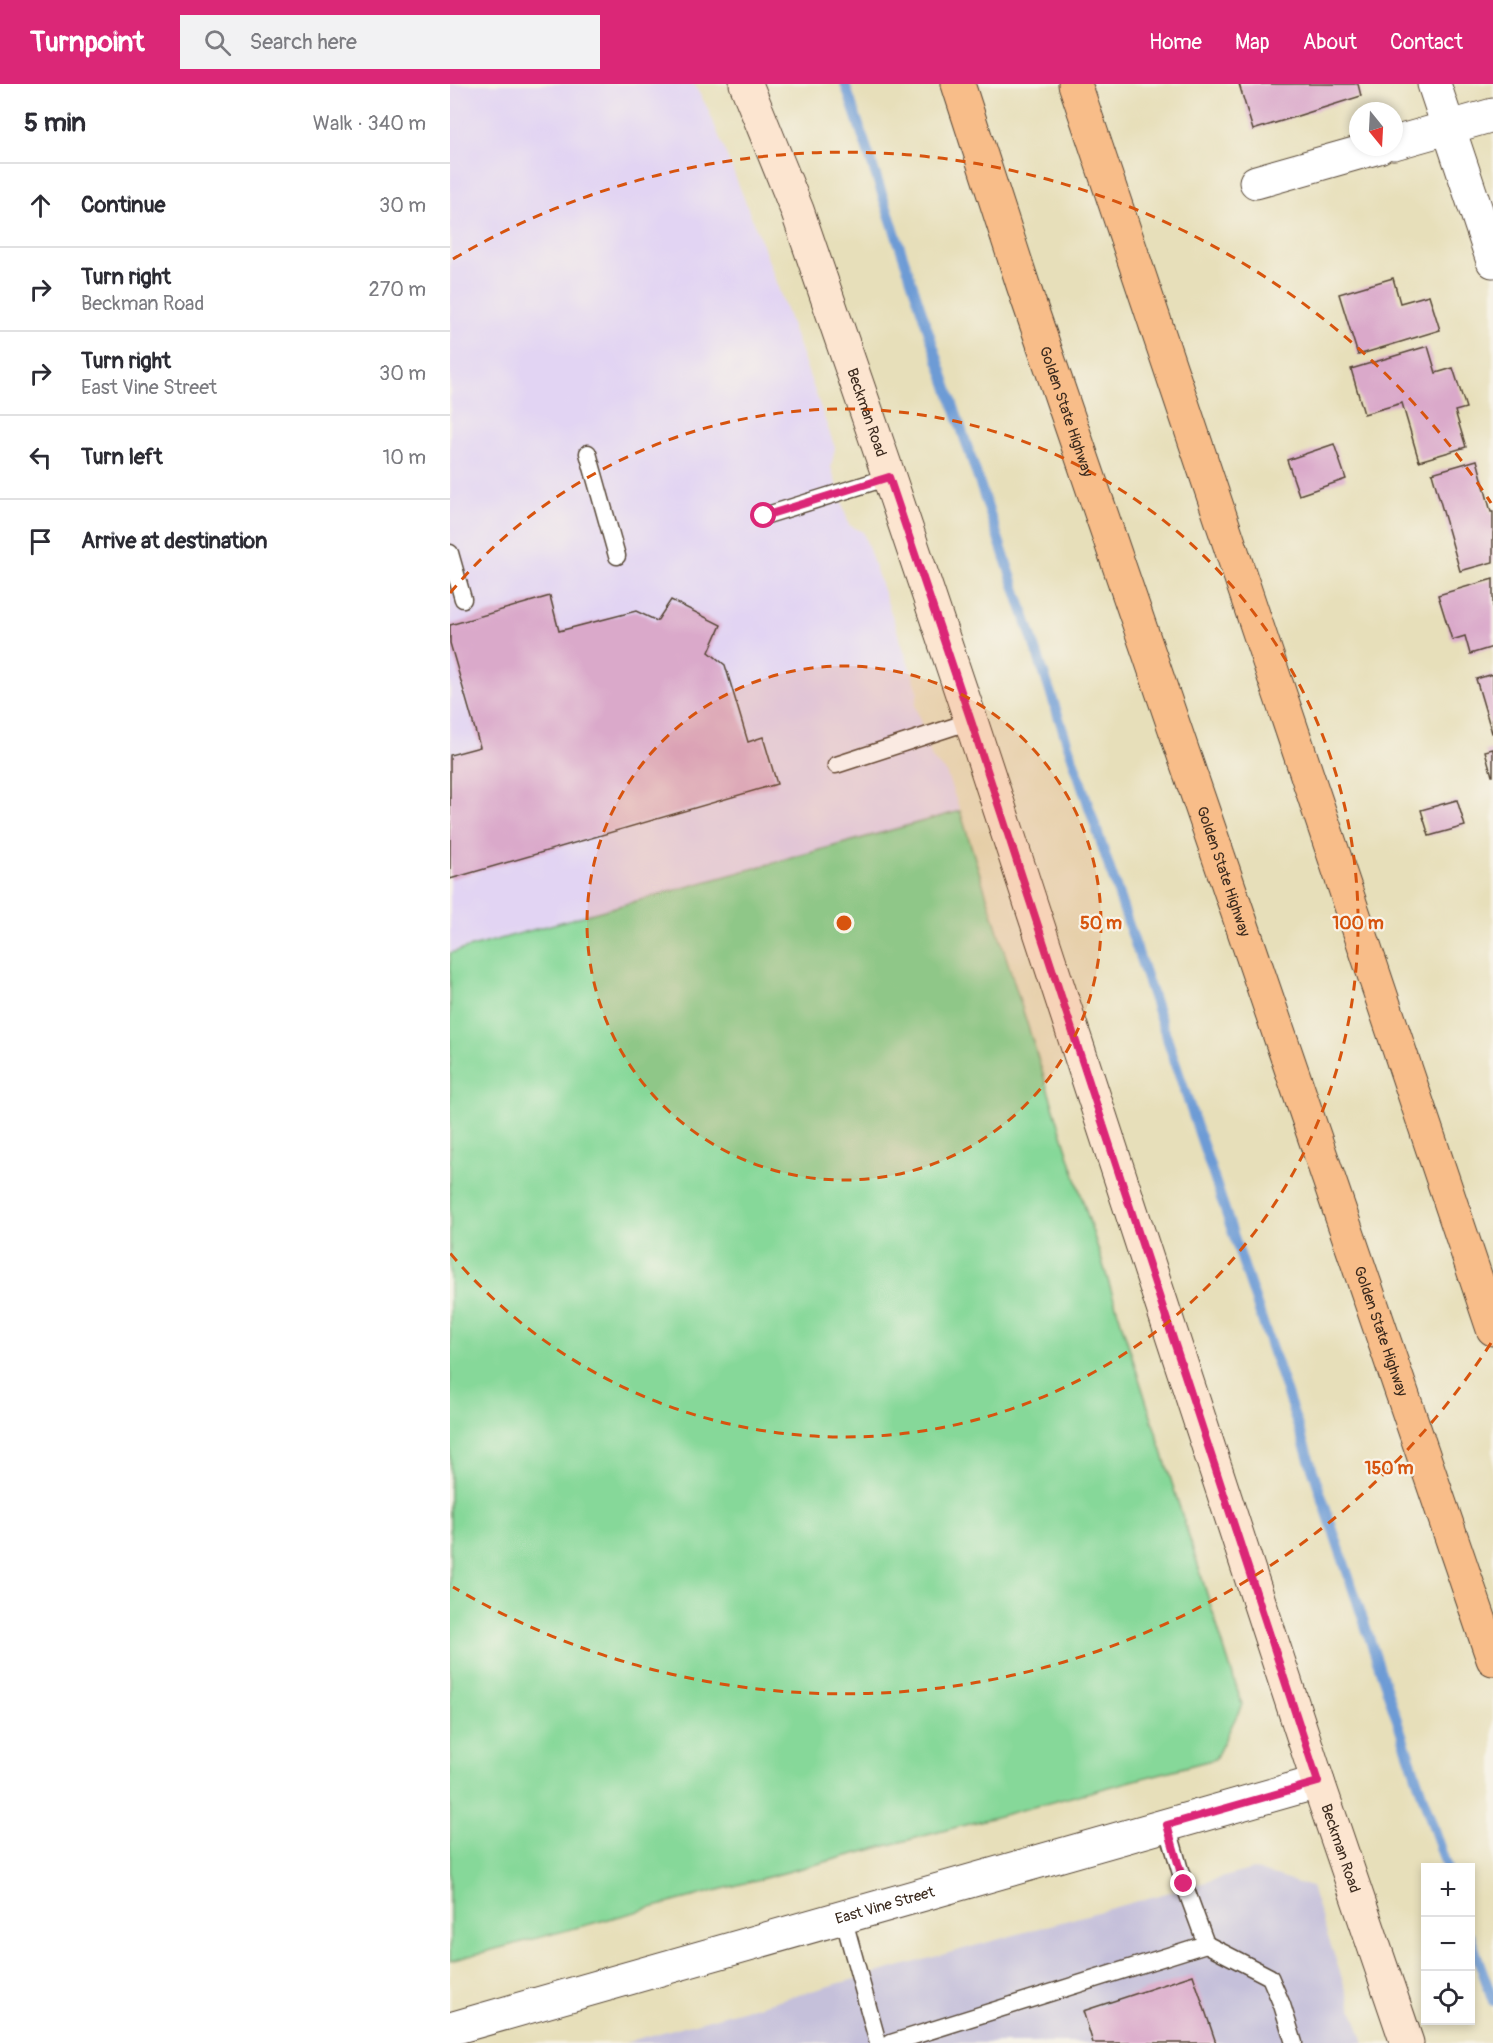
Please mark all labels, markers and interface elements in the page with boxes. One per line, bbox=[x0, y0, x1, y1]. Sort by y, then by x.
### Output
search box bbox=[180, 15, 600, 69]
text: Turnpoint bbox=[30, 25, 144, 60]
icon: search bbox=[201, 26, 234, 59]
text: Search here bbox=[249, 28, 357, 56]
text: Home bbox=[1149, 29, 1202, 56]
text: Map bbox=[1235, 29, 1270, 56]
text: About bbox=[1303, 29, 1357, 56]
text: Contact bbox=[1390, 29, 1463, 56]
north arrow bbox=[1349, 102, 1403, 156]
text: 5 min bbox=[24, 107, 86, 139]
text: Walk · 340 m bbox=[313, 111, 426, 136]
icon: ahead bbox=[24, 189, 57, 222]
text: Continue bbox=[81, 191, 165, 219]
text: 30 m bbox=[379, 193, 426, 218]
text: Turn right bbox=[81, 263, 171, 291]
icon: right bbox=[24, 273, 57, 306]
text: 270 m bbox=[368, 277, 426, 302]
text: Beckman Road bbox=[81, 291, 204, 316]
street label: Golden State Highway bbox=[1035, 344, 1097, 480]
text: Turn right bbox=[81, 347, 171, 375]
icon: right bbox=[24, 357, 57, 390]
text: 30 m bbox=[379, 361, 426, 386]
street label: Beckman Road bbox=[842, 366, 890, 459]
text: East Vine Street bbox=[81, 375, 217, 400]
icon: left bbox=[24, 441, 57, 474]
text: Turn left bbox=[81, 443, 163, 471]
text: 10 m bbox=[382, 445, 426, 470]
route start bbox=[750, 502, 776, 528]
icon: arrive bbox=[24, 525, 57, 558]
text: Arrive at destination bbox=[81, 527, 267, 555]
street label: Golden State Highway bbox=[1192, 804, 1254, 940]
text: 50 m bbox=[1080, 912, 1122, 935]
text: 100 m bbox=[1332, 912, 1384, 935]
centre of rings bbox=[834, 913, 854, 933]
street label: Golden State Highway bbox=[1349, 1264, 1412, 1400]
text: 150 m bbox=[1365, 1457, 1414, 1480]
street label: Beckman Road bbox=[1316, 1802, 1364, 1895]
map controls bbox=[1421, 1863, 1475, 2025]
button: + bbox=[1421, 1863, 1475, 1917]
route end bbox=[1170, 1870, 1196, 1896]
street label: East Vine Street bbox=[833, 1882, 938, 1929]
button: − bbox=[1421, 1917, 1475, 1971]
button: locate bbox=[1421, 1971, 1475, 2025]

